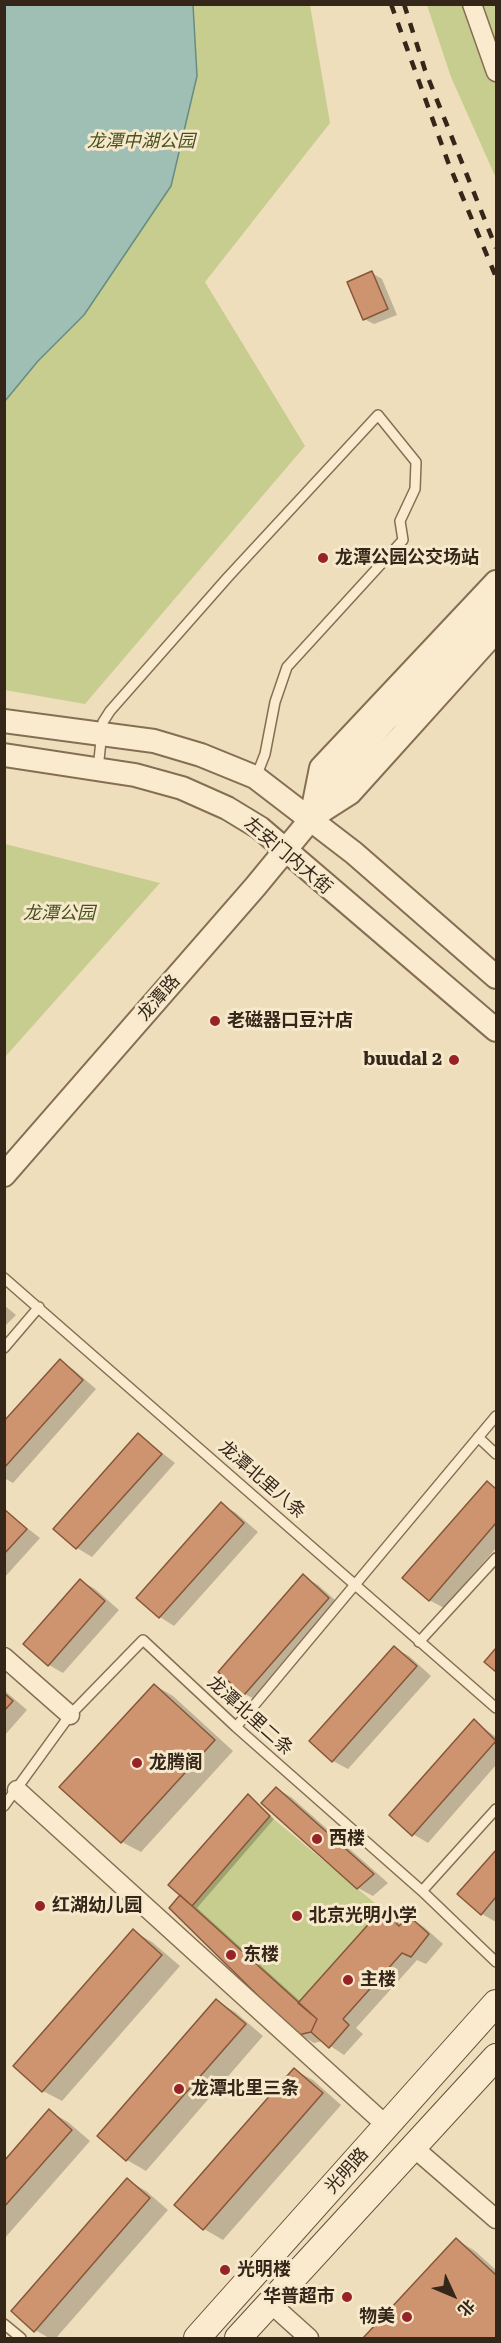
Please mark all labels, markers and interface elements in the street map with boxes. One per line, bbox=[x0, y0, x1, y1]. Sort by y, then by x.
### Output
park label: 龙潭中湖公园 bbox=[87, 131, 195, 153]
place label: 龙潭公园公交场站 bbox=[335, 547, 479, 569]
marker: 龙潭公园公交场站 bbox=[316, 551, 330, 565]
street label: 左安门内大街 bbox=[240, 813, 336, 899]
park label: 龙潭公园 bbox=[23, 903, 95, 925]
street label: 龙潭路 bbox=[133, 971, 185, 1025]
place label: 老磁器口豆汁店 bbox=[227, 1010, 353, 1032]
marker: 老磁器口豆汁店 bbox=[208, 1014, 222, 1028]
place label: buudal 2 bbox=[363, 1049, 442, 1071]
marker: buudal 2 bbox=[447, 1053, 461, 1067]
street label: 龙潭北里八条 bbox=[214, 1436, 310, 1524]
street label: 龙潭北里二条 bbox=[203, 1672, 297, 1760]
place label: 龙腾阁 bbox=[149, 1752, 203, 1774]
marker: 龙腾阁 bbox=[130, 1756, 144, 1770]
place label: 西楼 bbox=[329, 1828, 365, 1850]
marker: 西楼 bbox=[310, 1832, 324, 1846]
place label: 红湖幼儿园 bbox=[52, 1895, 142, 1917]
marker: 红湖幼儿园 bbox=[33, 1899, 47, 1913]
place label: 北京光明小学 bbox=[309, 1905, 417, 1927]
marker: 北京光明小学 bbox=[290, 1909, 304, 1923]
place label: 东楼 bbox=[243, 1944, 279, 1966]
marker: 东楼 bbox=[224, 1948, 238, 1962]
place label: 主楼 bbox=[360, 1969, 396, 1991]
marker: 主楼 bbox=[341, 1973, 355, 1987]
place label: 龙潭北里三条 bbox=[191, 2078, 299, 2100]
marker: 龙潭北里三条 bbox=[172, 2082, 186, 2096]
street label: 光明路 bbox=[321, 2144, 373, 2198]
place label: 光明楼 bbox=[237, 2259, 291, 2281]
marker: 光明楼 bbox=[218, 2263, 232, 2277]
north arrow bbox=[423, 2265, 483, 2325]
place label: 华普超市 bbox=[263, 2286, 335, 2308]
marker: 华普超市 bbox=[340, 2290, 354, 2304]
text: 北 bbox=[454, 2295, 479, 2320]
place label: 物美 bbox=[359, 2306, 395, 2328]
marker: 物美 bbox=[400, 2310, 414, 2324]

